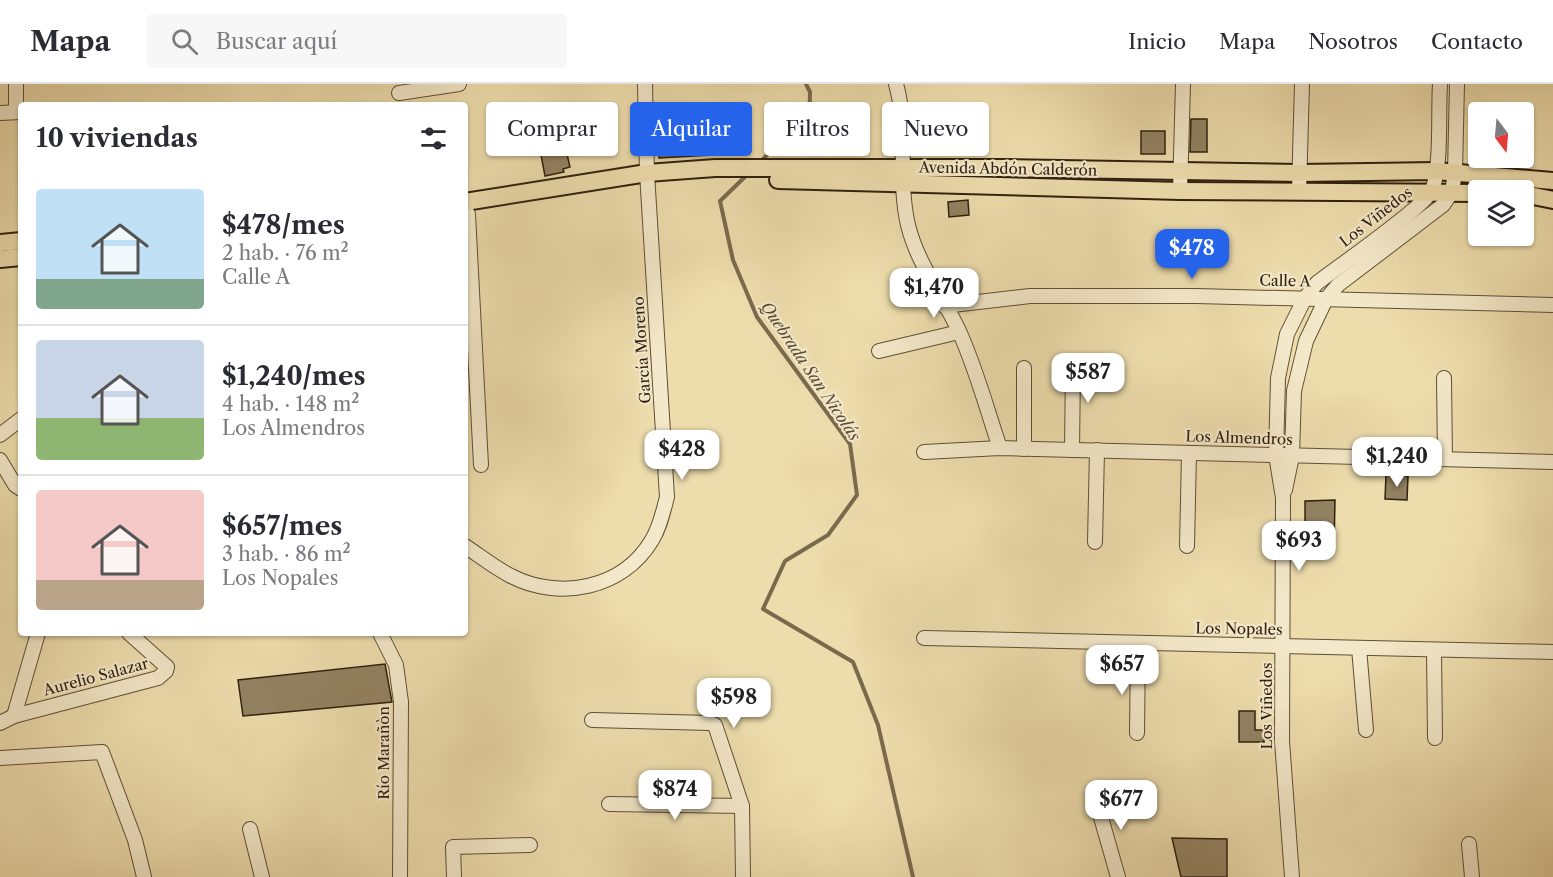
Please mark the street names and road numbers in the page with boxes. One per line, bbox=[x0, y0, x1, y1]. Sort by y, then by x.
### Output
street label: Avenida Abdón Calderón bbox=[918, 157, 1098, 180]
street label: Los Viñedos bbox=[1336, 182, 1416, 251]
street label: Calle A bbox=[1259, 271, 1312, 290]
street label: García Moreno bbox=[628, 296, 655, 404]
street label: Los Almendros bbox=[1185, 426, 1293, 449]
street label: Los Nopales bbox=[1195, 618, 1283, 639]
street label: Aurelio Salazar bbox=[40, 653, 151, 700]
street label: Los Viñedos bbox=[1257, 663, 1276, 749]
street label: Río Marañòn bbox=[374, 706, 393, 800]

